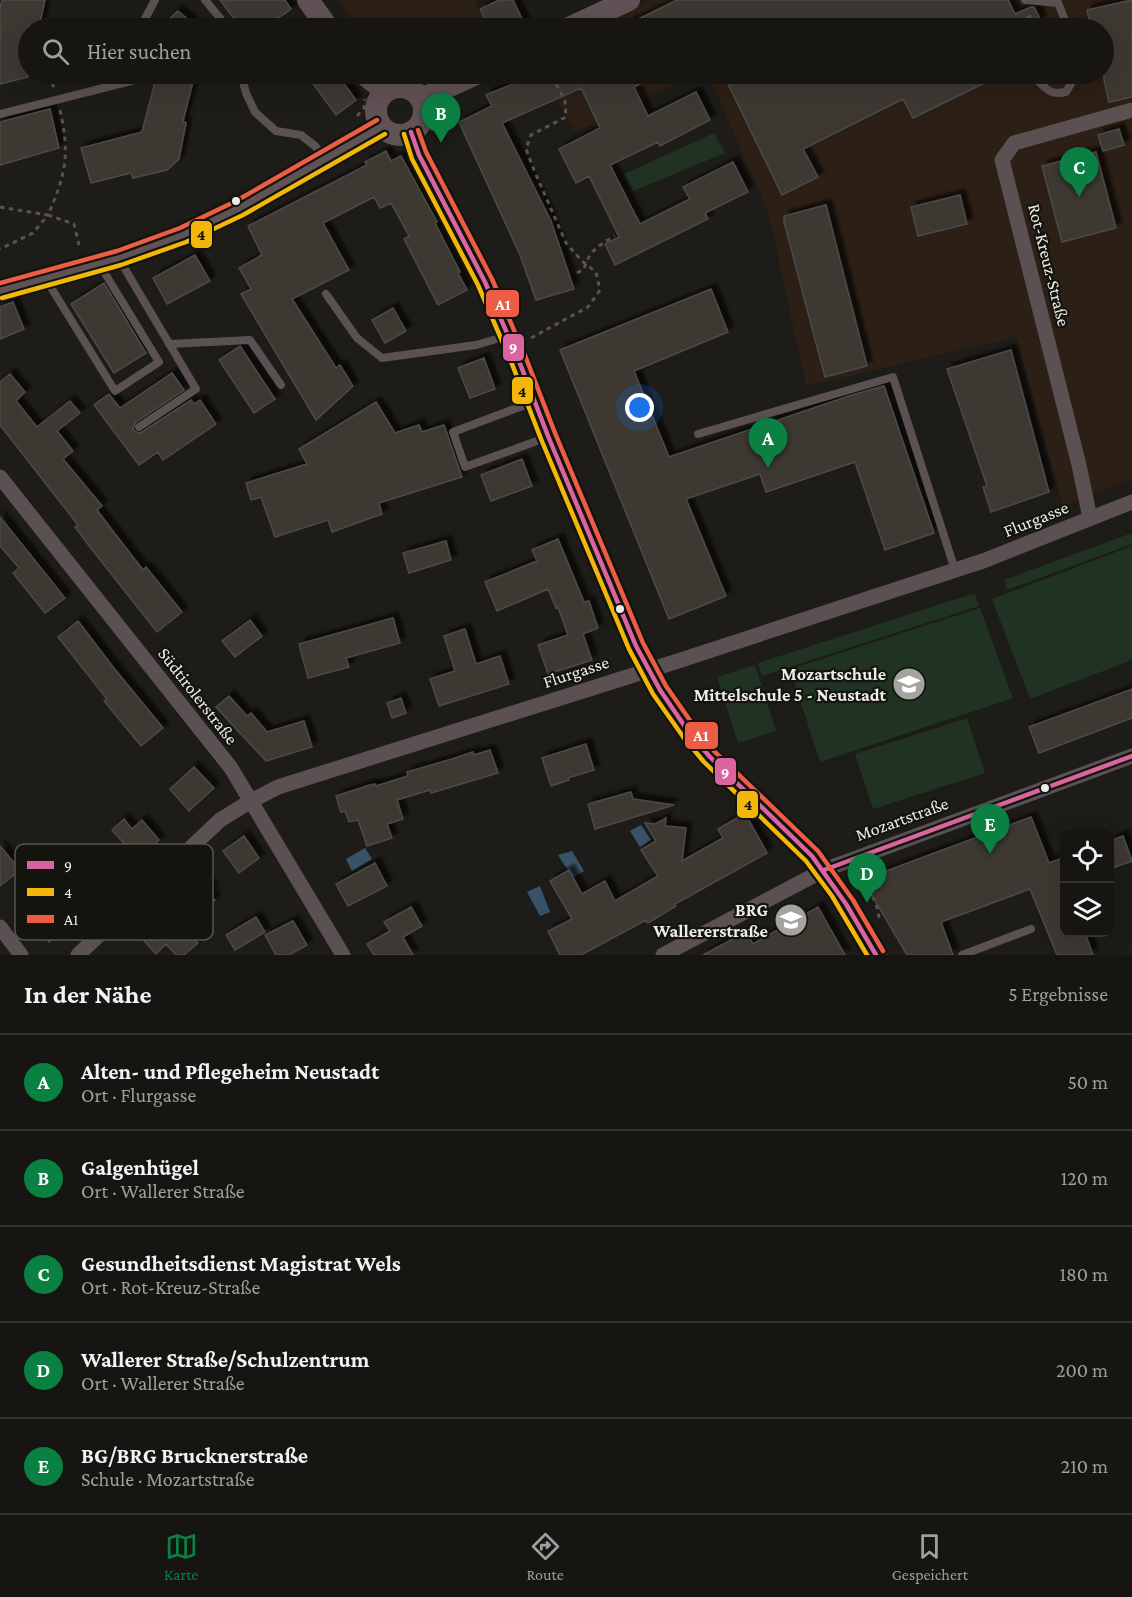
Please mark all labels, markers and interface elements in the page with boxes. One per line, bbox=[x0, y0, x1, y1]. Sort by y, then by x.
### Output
search box bbox=[18, 18, 1114, 84]
icon: search bbox=[39, 35, 72, 68]
text: Hier suchen bbox=[87, 39, 191, 64]
pin: B bbox=[422, 94, 460, 143]
pin: C bbox=[1060, 148, 1098, 197]
unlabelled marker bbox=[230, 195, 242, 207]
street label: Rot-Kreuz-Straße bbox=[1024, 202, 1074, 329]
line badge: 4 bbox=[190, 220, 213, 249]
text: 4 bbox=[197, 226, 206, 243]
line badge: A1 bbox=[485, 289, 520, 318]
text: A1 bbox=[494, 296, 511, 313]
line badge: 9 bbox=[502, 333, 525, 362]
text: 9 bbox=[509, 339, 517, 356]
line badge: 4 bbox=[511, 376, 534, 405]
text: 4 bbox=[518, 383, 527, 400]
your location bbox=[625, 393, 654, 422]
pin: A bbox=[748, 418, 788, 468]
street label: Flurgasse bbox=[1001, 497, 1071, 541]
unlabelled marker bbox=[614, 603, 626, 615]
street label: Südtirolerstraße bbox=[154, 644, 242, 748]
street label: Flurgasse bbox=[540, 652, 612, 692]
place label: Mozartschule Mittelschule 5 - Neustadt bbox=[694, 664, 886, 705]
school or university icon: Mozartschule Mittelschule 5 - Neustadt bbox=[891, 666, 927, 702]
line badge: A1 bbox=[684, 721, 719, 750]
text: A1 bbox=[692, 727, 709, 744]
line badge: 9 bbox=[714, 757, 737, 786]
text: 9 bbox=[721, 764, 729, 781]
unlabelled marker bbox=[1039, 782, 1051, 794]
line badge: 4 bbox=[736, 790, 759, 819]
street label: Mozartstraße bbox=[853, 793, 951, 845]
text: 4 bbox=[744, 796, 753, 813]
pin: E bbox=[970, 804, 1010, 854]
map controls bbox=[1060, 829, 1114, 937]
button: locate bbox=[1060, 829, 1114, 883]
legend bbox=[15, 844, 213, 940]
pin: D bbox=[848, 854, 886, 903]
text: 9 bbox=[64, 857, 72, 874]
button: layers bbox=[1060, 883, 1114, 937]
text: 4 bbox=[64, 884, 72, 901]
place label: BRG Wallererstraße bbox=[652, 900, 768, 941]
school or university icon: BRG Wallererstraße bbox=[773, 902, 809, 938]
text: A1 bbox=[64, 911, 78, 928]
text: In der Nähe bbox=[24, 980, 152, 1009]
text: 5 Ergebnisse bbox=[1008, 983, 1108, 1005]
text: Alten- und Pflegeheim Neustadt bbox=[81, 1059, 379, 1084]
text: A bbox=[38, 1071, 49, 1093]
text: 50 m bbox=[1067, 1071, 1108, 1093]
text: Ort · Flurgasse bbox=[81, 1084, 196, 1106]
text: Galgenhügel bbox=[81, 1155, 199, 1180]
text: B bbox=[38, 1167, 49, 1189]
text: 120 m bbox=[1061, 1167, 1108, 1189]
text: Ort · Wallerer Straße bbox=[81, 1180, 245, 1202]
text: Gesundheitsdienst Magistrat Wels bbox=[81, 1251, 401, 1276]
text: C bbox=[37, 1263, 50, 1285]
text: 180 m bbox=[1059, 1263, 1108, 1285]
text: Ort · Rot-Kreuz-Straße bbox=[81, 1276, 260, 1298]
text: Wallerer Straße/Schulzentrum bbox=[81, 1347, 369, 1372]
text: D bbox=[37, 1359, 50, 1381]
text: 200 m bbox=[1056, 1359, 1108, 1381]
text: Ort · Wallerer Straße bbox=[81, 1372, 245, 1394]
text: BG/BRG Brucknerstraße bbox=[81, 1443, 308, 1468]
text: E bbox=[38, 1455, 49, 1477]
text: 210 m bbox=[1061, 1455, 1108, 1477]
text: Schule · Mozartstraße bbox=[81, 1468, 254, 1490]
tab: Karte bbox=[164, 1530, 198, 1583]
tab: Route bbox=[526, 1530, 564, 1583]
tab: Gespeichert bbox=[892, 1530, 968, 1583]

